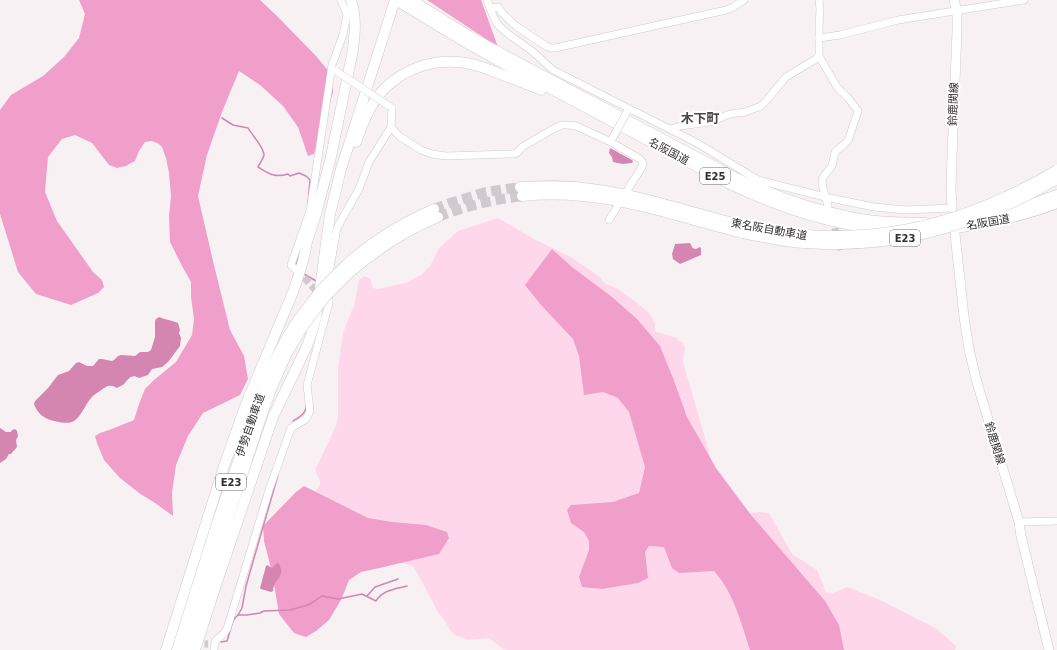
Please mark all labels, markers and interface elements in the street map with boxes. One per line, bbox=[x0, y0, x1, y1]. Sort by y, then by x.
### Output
street label: 鈴鹿関線 bbox=[946, 82, 961, 126]
district label: 木下町 bbox=[680, 111, 720, 126]
street label: 名阪国道 bbox=[646, 135, 691, 168]
road number: E25 bbox=[700, 168, 730, 184]
street label: 名阪国道 bbox=[965, 212, 1011, 233]
street label: 東名阪自動車道 bbox=[730, 216, 808, 243]
road number: E23 bbox=[890, 230, 920, 246]
street label: 伊勢自動車道 bbox=[234, 392, 267, 458]
street label: 鈴鹿関線 bbox=[982, 420, 1007, 466]
road number: E23 bbox=[216, 474, 246, 490]

